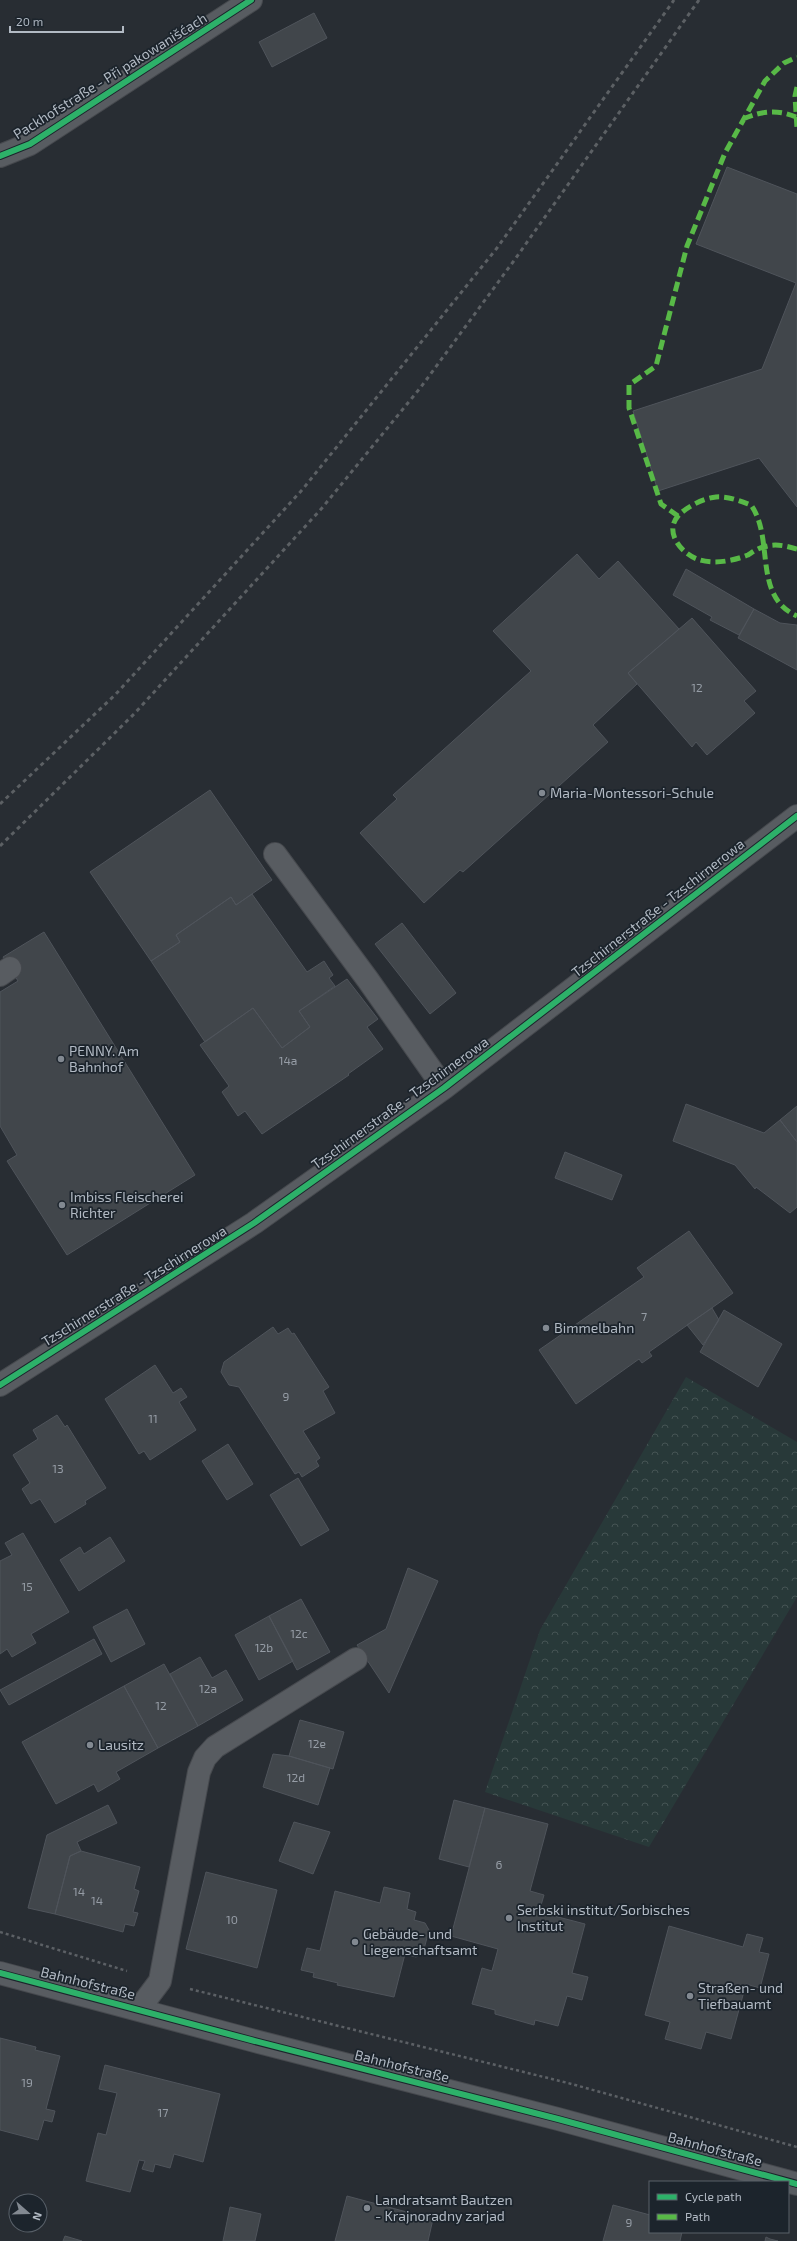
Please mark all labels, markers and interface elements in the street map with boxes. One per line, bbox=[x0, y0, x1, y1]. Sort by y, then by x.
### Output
scale bar bbox=[10, 8, 123, 34]
street label: Packhofstraße - Při pakowanišćach bbox=[10, 9, 210, 142]
text: 20 m bbox=[16, 14, 43, 28]
house number: 12 bbox=[691, 680, 703, 694]
place label: Maria-Montessori-Schule bbox=[550, 784, 714, 801]
marker: Maria-Montessori-Schule bbox=[537, 788, 547, 798]
street label: Tzschirnerstraße - Tzschirnerowa bbox=[568, 835, 747, 980]
street label: Tzschirnerstraße - Tzschirnerowa bbox=[308, 1033, 492, 1173]
place label: PENNY. Am Bahnhof bbox=[69, 1042, 139, 1075]
house number: 14a bbox=[279, 1053, 297, 1067]
marker: PENNY. Am Bahnhof bbox=[56, 1054, 66, 1064]
place label: Imbiss Fleischerei Richter bbox=[70, 1188, 183, 1221]
marker: Imbiss Fleischerei Richter bbox=[57, 1200, 67, 1210]
street label: Tzschirnerstraße - Tzschirnerowa bbox=[38, 1221, 229, 1350]
house number: 7 bbox=[641, 1309, 647, 1323]
place label: Bimmelbahn bbox=[554, 1319, 634, 1336]
marker: Bimmelbahn bbox=[541, 1323, 551, 1333]
house number: 9 bbox=[283, 1389, 290, 1403]
house number: 11 bbox=[148, 1411, 158, 1425]
house number: 13 bbox=[52, 1461, 64, 1475]
house number: 15 bbox=[21, 1579, 33, 1593]
house number: 12c bbox=[290, 1626, 308, 1640]
house number: 12b bbox=[255, 1640, 273, 1654]
house number: 12a bbox=[199, 1681, 217, 1695]
house number: 12 bbox=[155, 1698, 167, 1712]
place label: Lausitz bbox=[98, 1736, 144, 1753]
house number: 12e bbox=[308, 1736, 326, 1750]
marker: Lausitz bbox=[85, 1740, 95, 1750]
house number: 12d bbox=[287, 1770, 305, 1784]
house number: 6 bbox=[496, 1857, 503, 1871]
house number: 14 bbox=[73, 1884, 85, 1898]
house number: 14 bbox=[91, 1893, 103, 1907]
place label: Serbski institut/Sorbisches Institut bbox=[517, 1901, 690, 1934]
house number: 10 bbox=[226, 1912, 238, 1926]
marker: Serbski institut/Sorbisches Institut bbox=[504, 1913, 514, 1923]
place label: Gebäude- und Liegenschaftsamt bbox=[363, 1925, 477, 1958]
marker: Gebäude- und Liegenschaftsamt bbox=[350, 1937, 360, 1947]
street label: Bahnhofstraße bbox=[39, 1963, 137, 2002]
place label: Straßen- und Tiefbauamt bbox=[698, 1979, 783, 2012]
marker: Straßen- und Tiefbauamt bbox=[685, 1991, 695, 2001]
street label: Bahnhofstraße bbox=[353, 2046, 451, 2085]
house number: 19 bbox=[21, 2075, 33, 2089]
house number: 17 bbox=[158, 2105, 168, 2119]
street label: Bahnhofstraße bbox=[666, 2128, 764, 2169]
legend bbox=[649, 2181, 789, 2233]
text: Cycle path bbox=[685, 2189, 742, 2203]
place label: Landratsamt Bautzen - Krajnoradny zarjad bbox=[375, 2191, 513, 2224]
north arrow bbox=[8, 2193, 48, 2233]
marker: Landratsamt Bautzen - Krajnoradny zarjad bbox=[362, 2203, 372, 2213]
text: Path bbox=[685, 2209, 710, 2223]
text: N bbox=[30, 2211, 45, 2223]
house number: 9 bbox=[626, 2215, 633, 2229]

